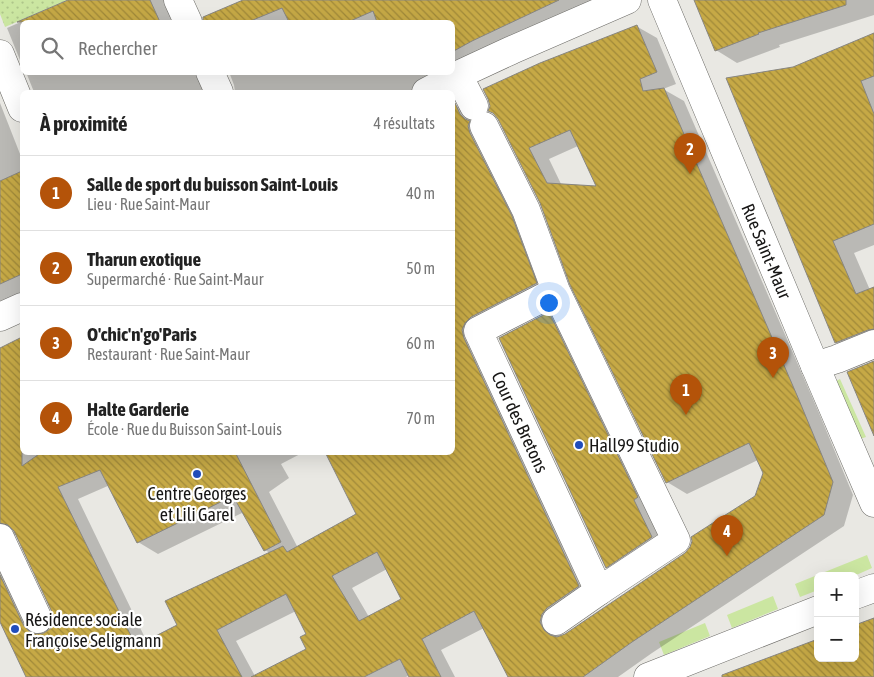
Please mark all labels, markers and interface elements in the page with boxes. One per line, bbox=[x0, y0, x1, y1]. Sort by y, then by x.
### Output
search box bbox=[20, 20, 455, 75]
icon: search bbox=[38, 34, 66, 62]
text: Rechercher bbox=[78, 37, 157, 59]
text: À proximité bbox=[40, 111, 128, 135]
text: 4 résultats bbox=[373, 114, 435, 132]
pin: 2 bbox=[674, 133, 706, 174]
text: Salle de sport du buisson Saint-Louis bbox=[87, 173, 338, 195]
text: 1 bbox=[52, 184, 60, 202]
text: 40 m bbox=[406, 184, 435, 202]
text: Lieu · Rue Saint-Maur bbox=[87, 195, 210, 213]
street label: Rue Saint-Maur bbox=[738, 200, 796, 302]
text: Tharun exotique bbox=[87, 248, 201, 270]
text: 2 bbox=[52, 259, 60, 277]
text: 50 m bbox=[406, 259, 435, 277]
text: Supermarché · Rue Saint-Maur bbox=[87, 270, 263, 288]
your location bbox=[536, 290, 562, 316]
text: O'chic'n'go'Paris bbox=[87, 323, 197, 345]
text: 3 bbox=[52, 334, 60, 352]
text: 60 m bbox=[406, 334, 435, 352]
pin: 3 bbox=[757, 337, 789, 378]
text: Restaurant · Rue Saint-Maur bbox=[87, 345, 250, 363]
street label: Cour des Bretons bbox=[487, 368, 553, 476]
pin: 1 bbox=[670, 374, 702, 415]
text: Halte Garderie bbox=[87, 398, 189, 420]
text: 4 bbox=[52, 409, 60, 427]
text: 70 m bbox=[406, 409, 435, 427]
text: École · Rue du Buisson Saint-Louis bbox=[87, 420, 282, 438]
place label: Hall99 Studio bbox=[589, 435, 679, 456]
marker: Hall99 Studio bbox=[573, 439, 585, 451]
marker: Centre Georges et Lili Garel bbox=[191, 468, 203, 480]
place label: Centre Georges et Lili Garel bbox=[148, 483, 246, 525]
pin: 4 bbox=[711, 515, 743, 556]
map controls bbox=[814, 572, 859, 662]
button: + bbox=[814, 572, 859, 617]
place label: Résidence sociale Françoise Seligmann bbox=[25, 609, 161, 651]
button: − bbox=[814, 617, 859, 662]
marker: Résidence sociale Françoise Seligmann bbox=[9, 623, 21, 635]

